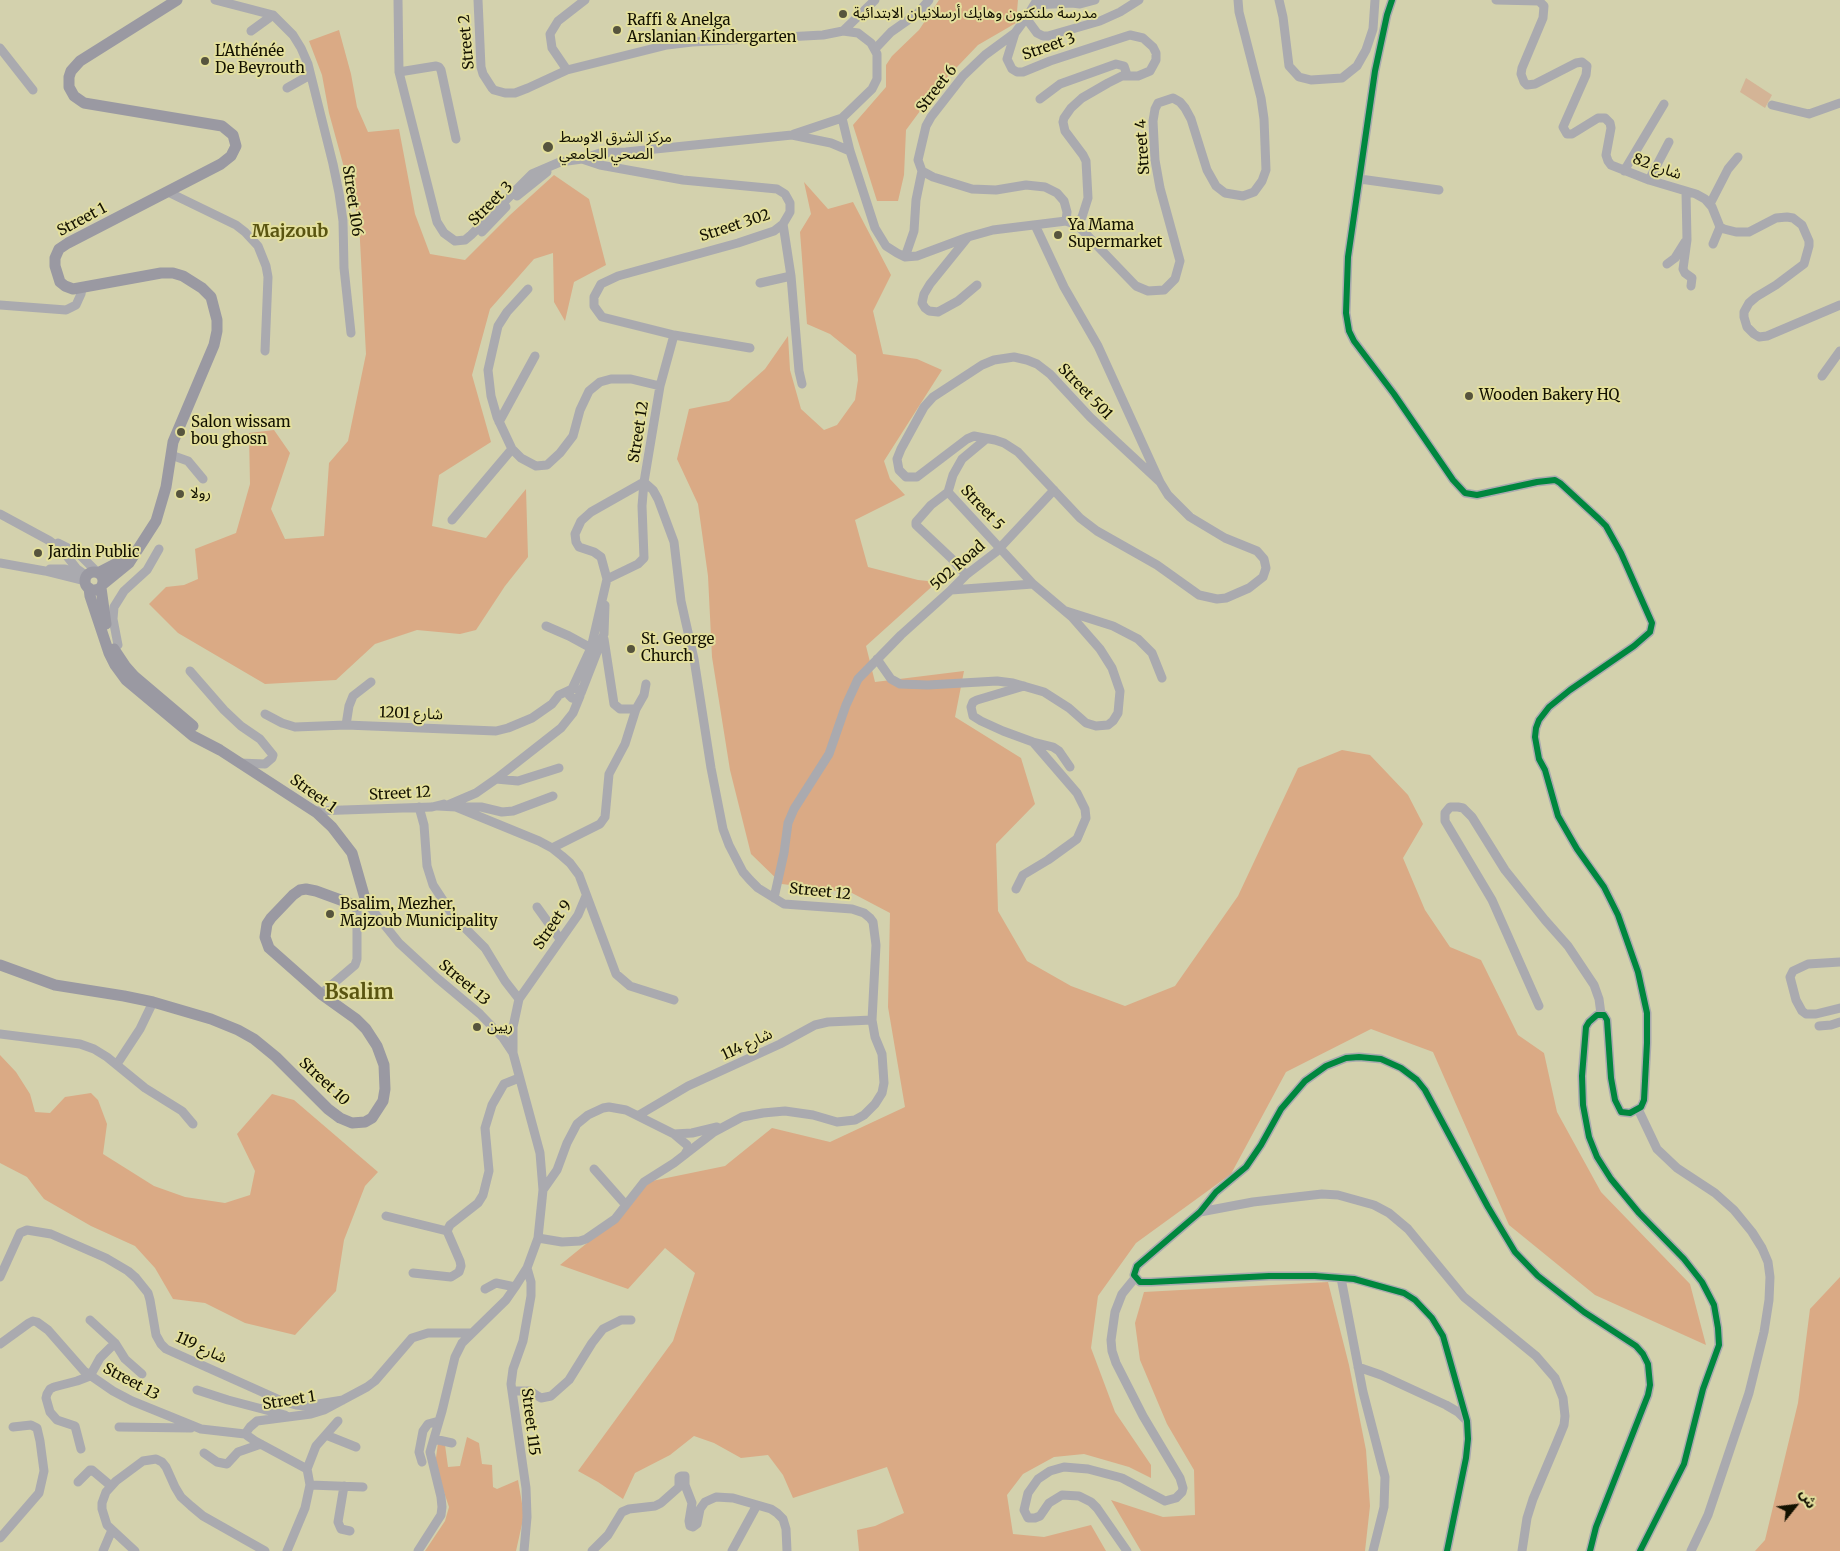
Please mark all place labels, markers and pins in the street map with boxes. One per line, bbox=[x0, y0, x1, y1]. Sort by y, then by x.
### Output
place label: مدرسة ملنكتون وهايك أرسلانيان الابتدائية bbox=[853, 5, 1097, 23]
marker: مدرسة ملنكتون وهايك أرسلانيان الابتدائية bbox=[837, 8, 849, 20]
place label: Raffi & Anelga Arslanian Kindergarten bbox=[627, 12, 797, 47]
marker: Raffi & Anelga Arslanian Kindergarten bbox=[611, 24, 623, 36]
place label: L'Athénée De Beyrouth bbox=[215, 43, 305, 78]
marker: L'Athénée De Beyrouth bbox=[199, 55, 211, 67]
place label: مركز الشرق الاوسط الصحي الجامعي bbox=[559, 129, 672, 164]
marker: مركز الشرق الاوسط الصحي الجامعي bbox=[541, 140, 555, 154]
place label: Ya Mama Supermarket bbox=[1068, 217, 1162, 252]
marker: Ya Mama Supermarket bbox=[1052, 229, 1064, 241]
place label: Wooden Bakery HQ bbox=[1479, 387, 1619, 405]
marker: Wooden Bakery HQ bbox=[1463, 390, 1475, 402]
place label: Salon wissam bou ghosn bbox=[191, 414, 291, 449]
marker: Salon wissam bou ghosn bbox=[175, 426, 187, 438]
place label: رولا bbox=[190, 485, 211, 503]
marker: رولا bbox=[174, 488, 186, 500]
place label: Jardin Public bbox=[48, 544, 140, 562]
marker: Jardin Public bbox=[32, 547, 44, 559]
place label: St. George Church bbox=[641, 631, 714, 666]
marker: St. George Church bbox=[625, 643, 637, 655]
place label: Bsalim, Mezher, Majzoub Municipality bbox=[340, 896, 498, 931]
marker: Bsalim, Mezher, Majzoub Municipality bbox=[324, 908, 336, 920]
place label: ريين bbox=[487, 1018, 513, 1036]
marker: ريين bbox=[471, 1021, 483, 1033]

